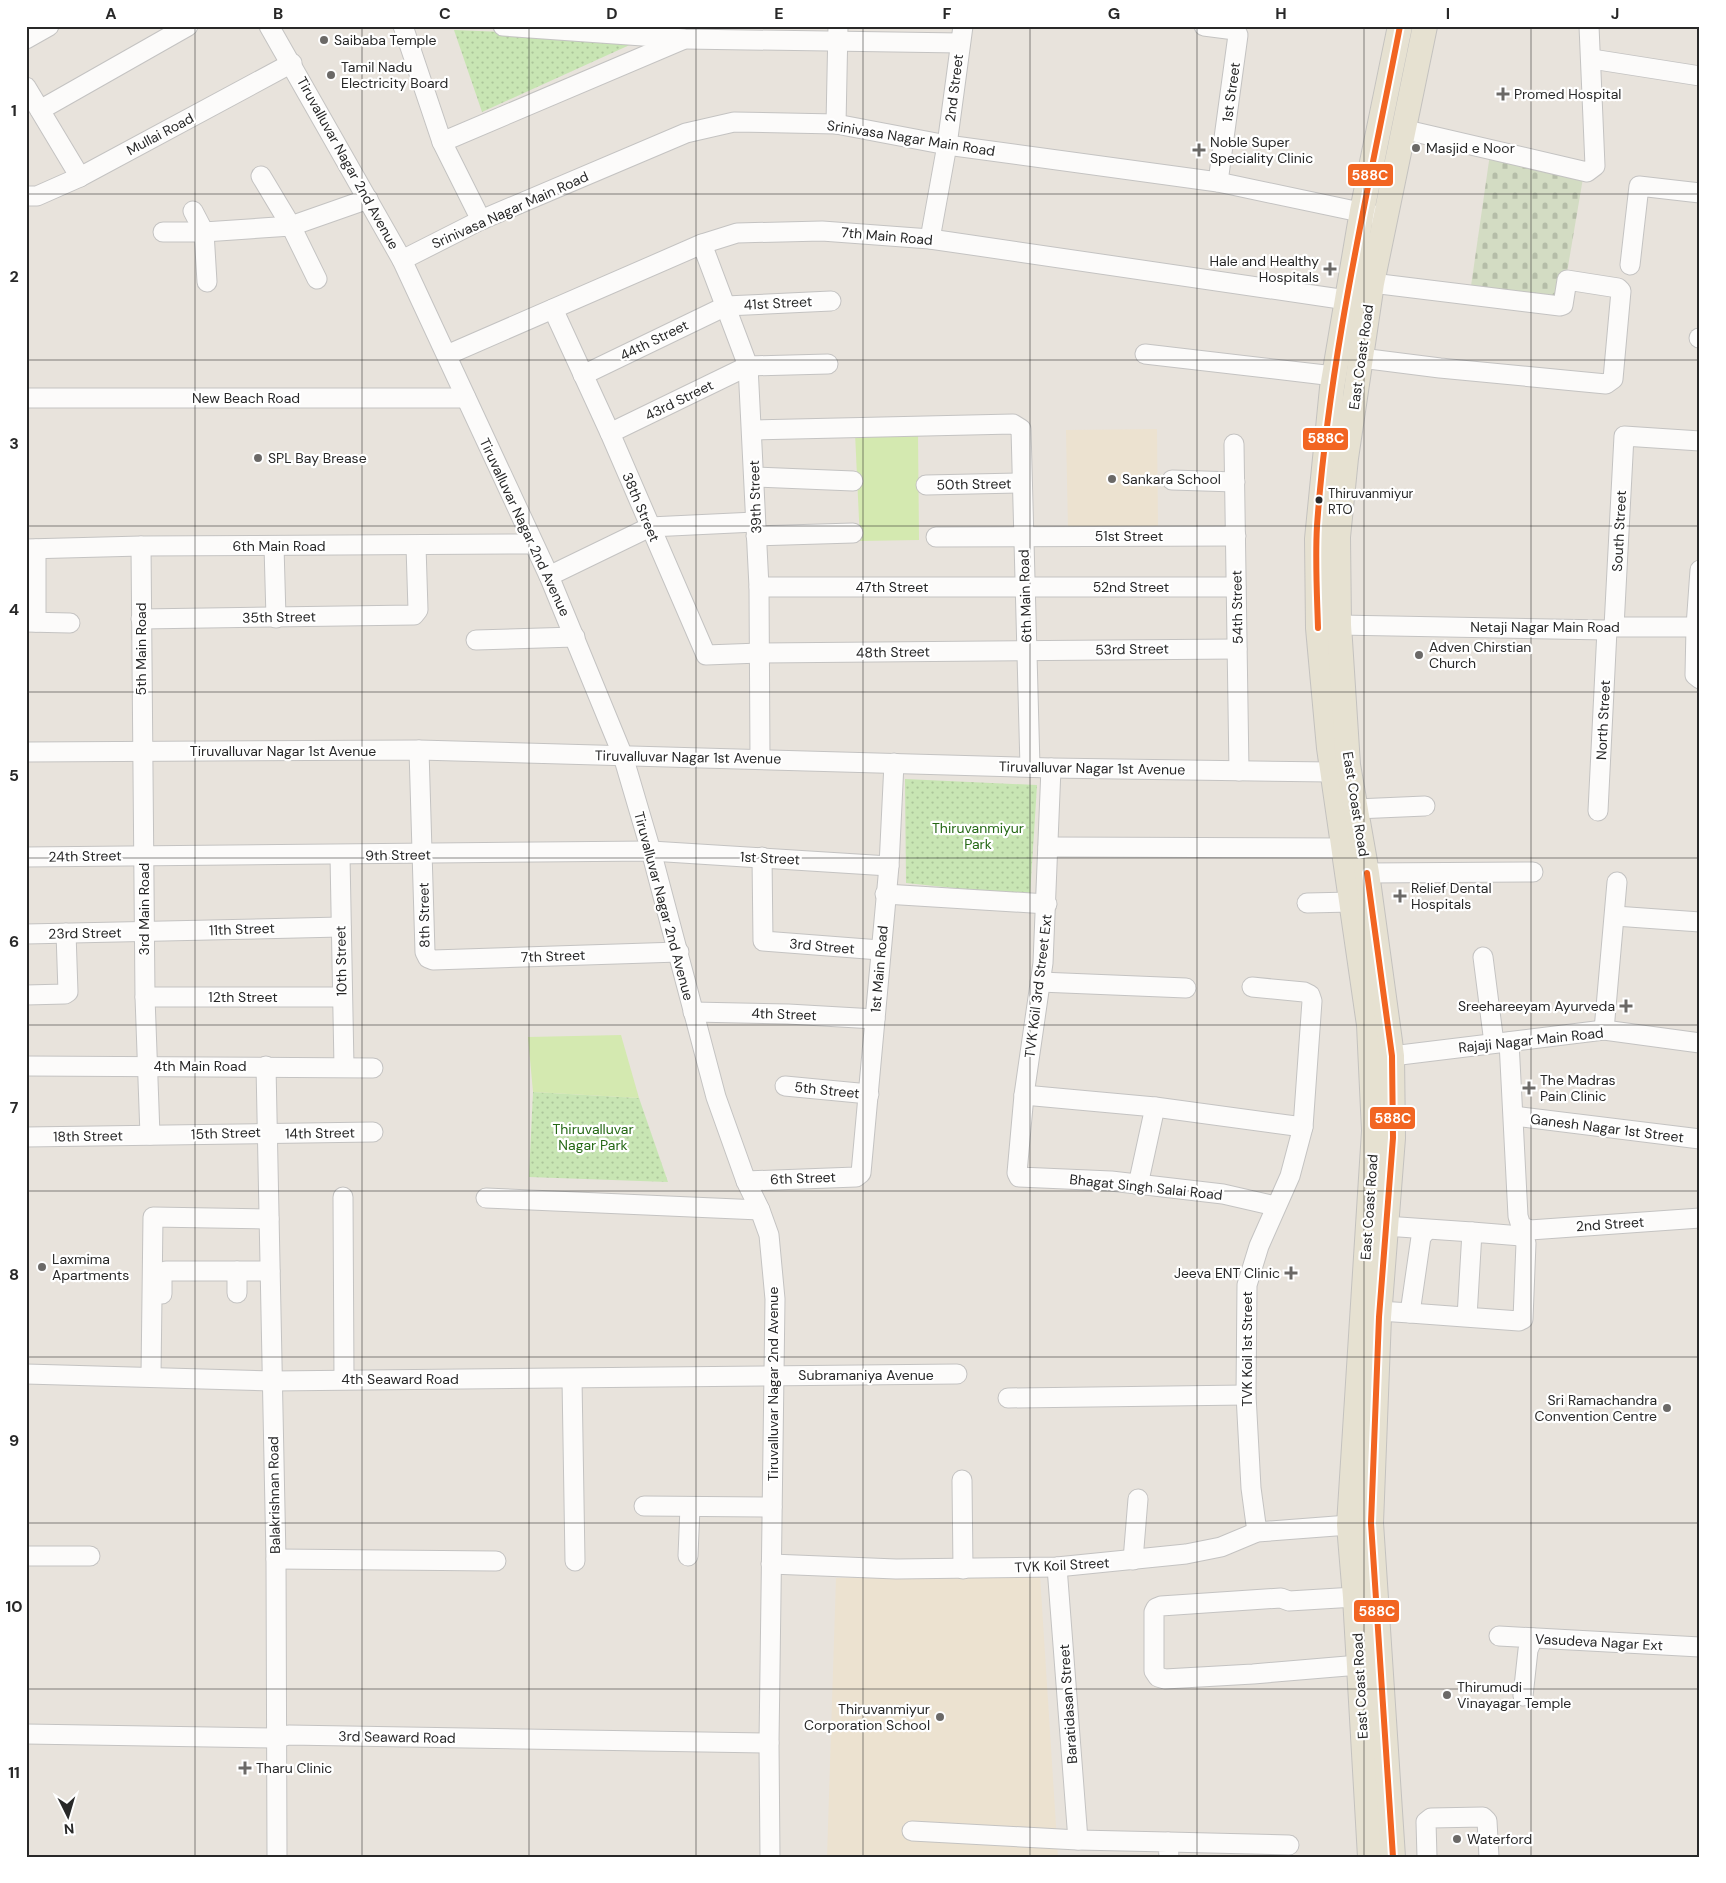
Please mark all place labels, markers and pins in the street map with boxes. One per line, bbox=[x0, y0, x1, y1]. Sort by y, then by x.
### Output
place label: Saibaba Temple bbox=[334, 31, 436, 49]
marker: Saibaba Temple bbox=[318, 34, 330, 46]
place label: Tamil Nadu Electricity Board bbox=[341, 58, 448, 92]
marker: Tamil Nadu Electricity Board bbox=[325, 69, 337, 81]
place label: Promed Hospital bbox=[1514, 85, 1621, 103]
marker: Promed Hospital bbox=[1496, 87, 1510, 101]
place label: Noble Super Speciality Clinic bbox=[1210, 133, 1313, 167]
place label: Masjid e Noor bbox=[1426, 139, 1515, 157]
marker: Masjid e Noor bbox=[1410, 142, 1422, 154]
marker: Noble Super Speciality Clinic bbox=[1192, 143, 1206, 157]
place label: Hale and Healthy Hospitals bbox=[1210, 252, 1319, 286]
marker: Hale and Healthy Hospitals bbox=[1323, 262, 1337, 276]
place label: SPL Bay Brease bbox=[268, 449, 367, 467]
marker: SPL Bay Brease bbox=[252, 452, 264, 464]
place label: Sankara School bbox=[1122, 470, 1221, 488]
marker: Sankara School bbox=[1106, 473, 1118, 485]
place label: Thiruvanmiyur RTO bbox=[1328, 485, 1414, 518]
marker: Thiruvanmiyur RTO bbox=[1314, 495, 1324, 505]
place label: Adven Chirstian Church bbox=[1429, 638, 1531, 672]
marker: Adven Chirstian Church bbox=[1413, 649, 1425, 661]
place label: Relief Dental Hospitals bbox=[1411, 879, 1492, 913]
marker: Relief Dental Hospitals bbox=[1393, 889, 1407, 903]
place label: Sreehareeyam Ayurveda bbox=[1458, 997, 1615, 1015]
marker: Sreehareeyam Ayurveda bbox=[1619, 999, 1633, 1013]
place label: The Madras Pain Clinic bbox=[1540, 1071, 1616, 1105]
marker: The Madras Pain Clinic bbox=[1522, 1081, 1536, 1095]
place label: Laxmima Apartments bbox=[52, 1250, 129, 1284]
marker: Laxmima Apartments bbox=[36, 1261, 48, 1273]
place label: Jeeva ENT Clinic bbox=[1174, 1264, 1280, 1282]
marker: Jeeva ENT Clinic bbox=[1284, 1266, 1298, 1280]
place label: Sri Ramachandra Convention Centre bbox=[1534, 1391, 1657, 1425]
marker: Sri Ramachandra Convention Centre bbox=[1661, 1402, 1673, 1414]
place label: Thirumudi Vinayagar Temple bbox=[1457, 1678, 1571, 1712]
marker: Thirumudi Vinayagar Temple bbox=[1441, 1689, 1453, 1701]
place label: Thiruvanmiyur Corporation School bbox=[804, 1700, 930, 1734]
marker: Thiruvanmiyur Corporation School bbox=[934, 1711, 946, 1723]
place label: Tharu Clinic bbox=[256, 1759, 332, 1777]
marker: Tharu Clinic bbox=[238, 1761, 252, 1775]
place label: Waterford bbox=[1467, 1830, 1532, 1848]
marker: Waterford bbox=[1451, 1833, 1463, 1845]

